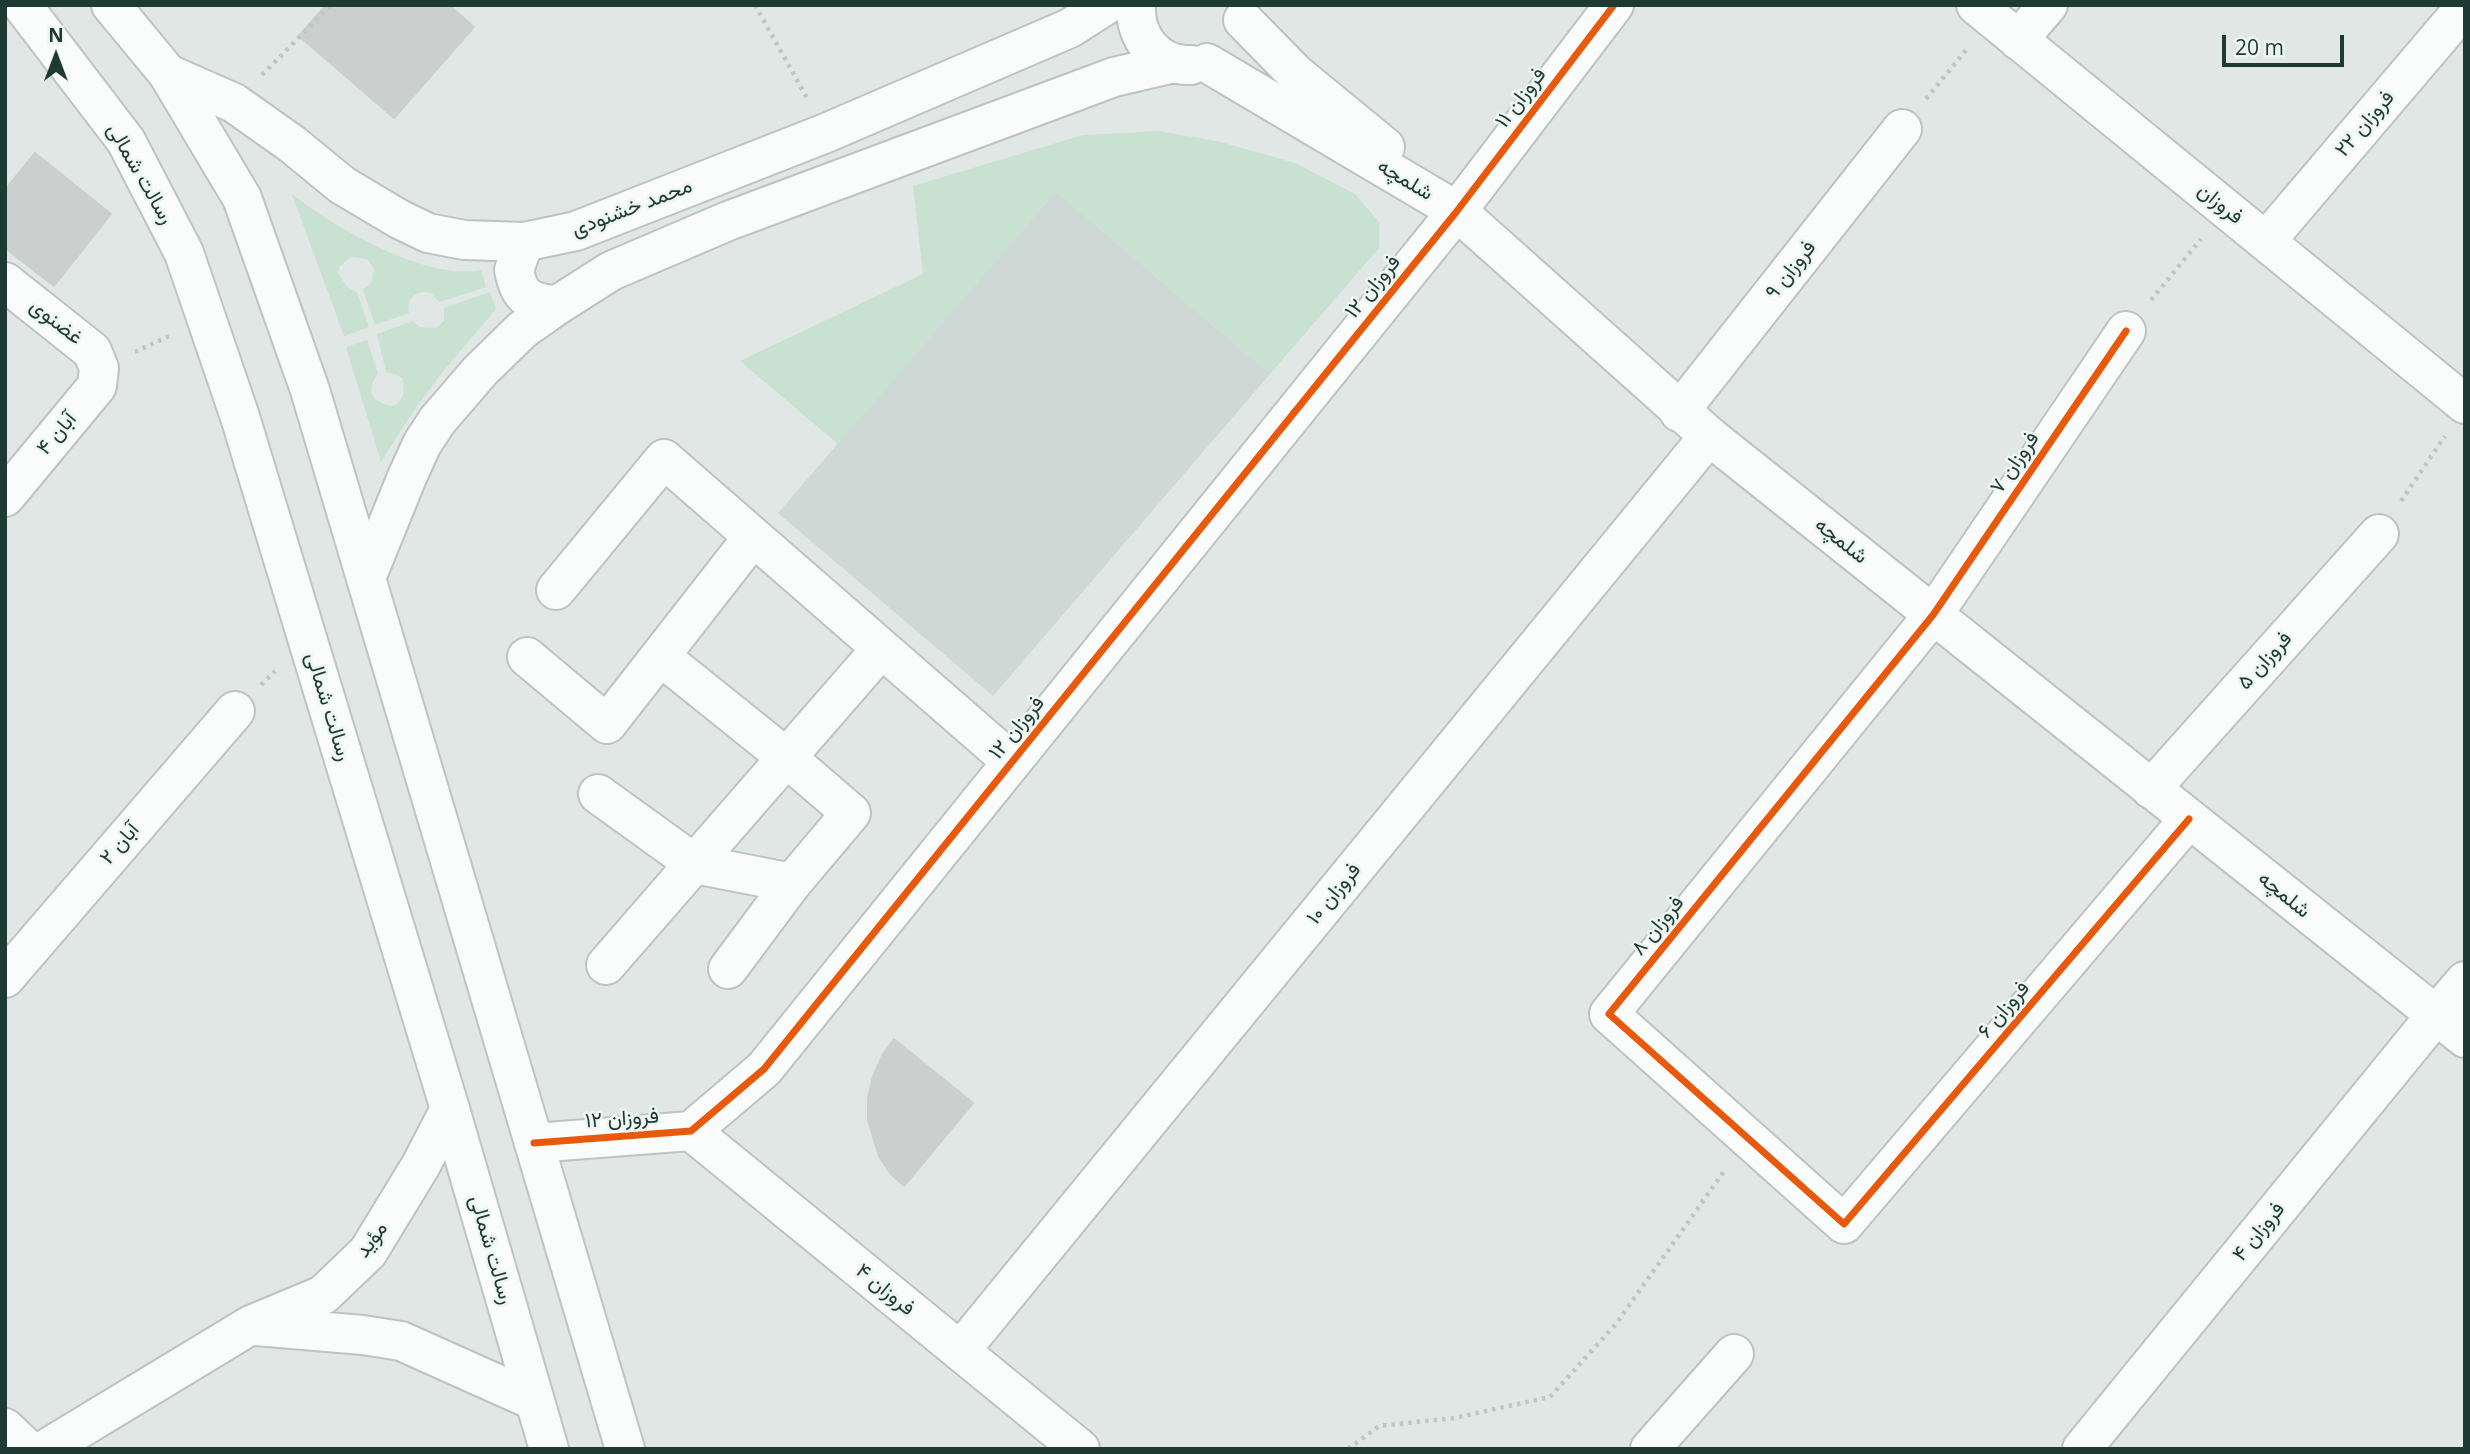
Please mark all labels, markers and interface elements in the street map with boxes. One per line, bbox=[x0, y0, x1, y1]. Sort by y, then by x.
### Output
north arrow bbox=[21, 21, 91, 91]
scale bar bbox=[2225, 21, 2348, 65]
text: N bbox=[48, 22, 64, 48]
text: 20 m bbox=[2235, 33, 2284, 61]
street label: فروزان ۱۱ bbox=[1490, 63, 1552, 133]
street label: فروزان ۲۲ bbox=[2330, 86, 2400, 162]
street label: رسالت شمالی bbox=[101, 119, 179, 229]
street label: شلمچه bbox=[1373, 154, 1437, 206]
street label: محمد خشنودی bbox=[568, 173, 696, 243]
street label: فروزان bbox=[2192, 178, 2248, 230]
street label: فروزان ۹ bbox=[1760, 236, 1822, 304]
street label: فروزان ۱۲ bbox=[1340, 250, 1406, 324]
street label: غضنوی bbox=[25, 294, 87, 350]
street label: آبان ۴ bbox=[32, 407, 82, 461]
street label: فروزان ۷ bbox=[1985, 427, 2045, 499]
street label: شلمچه bbox=[1809, 512, 1873, 570]
street label: فروزان ۵ bbox=[2232, 627, 2298, 695]
street label: رسالت شمالی bbox=[300, 650, 356, 764]
street label: فروزان ۱۲ bbox=[984, 691, 1050, 765]
street label: آبان ۲ bbox=[95, 818, 145, 870]
street label: فروزان ۱۰ bbox=[1302, 858, 1366, 930]
street label: شلمچه bbox=[2253, 866, 2315, 924]
street label: فروزان ۸ bbox=[1626, 891, 1690, 961]
street label: فروزان ۶ bbox=[1973, 976, 2035, 1044]
street label: فروزان ۱۲ bbox=[584, 1104, 660, 1134]
street label: رسالت شمالی bbox=[463, 1193, 519, 1307]
street label: فروزان ۴ bbox=[2227, 1197, 2291, 1267]
street label: مؤید bbox=[351, 1217, 393, 1263]
street label: فروزان ۴ bbox=[850, 1258, 920, 1322]

